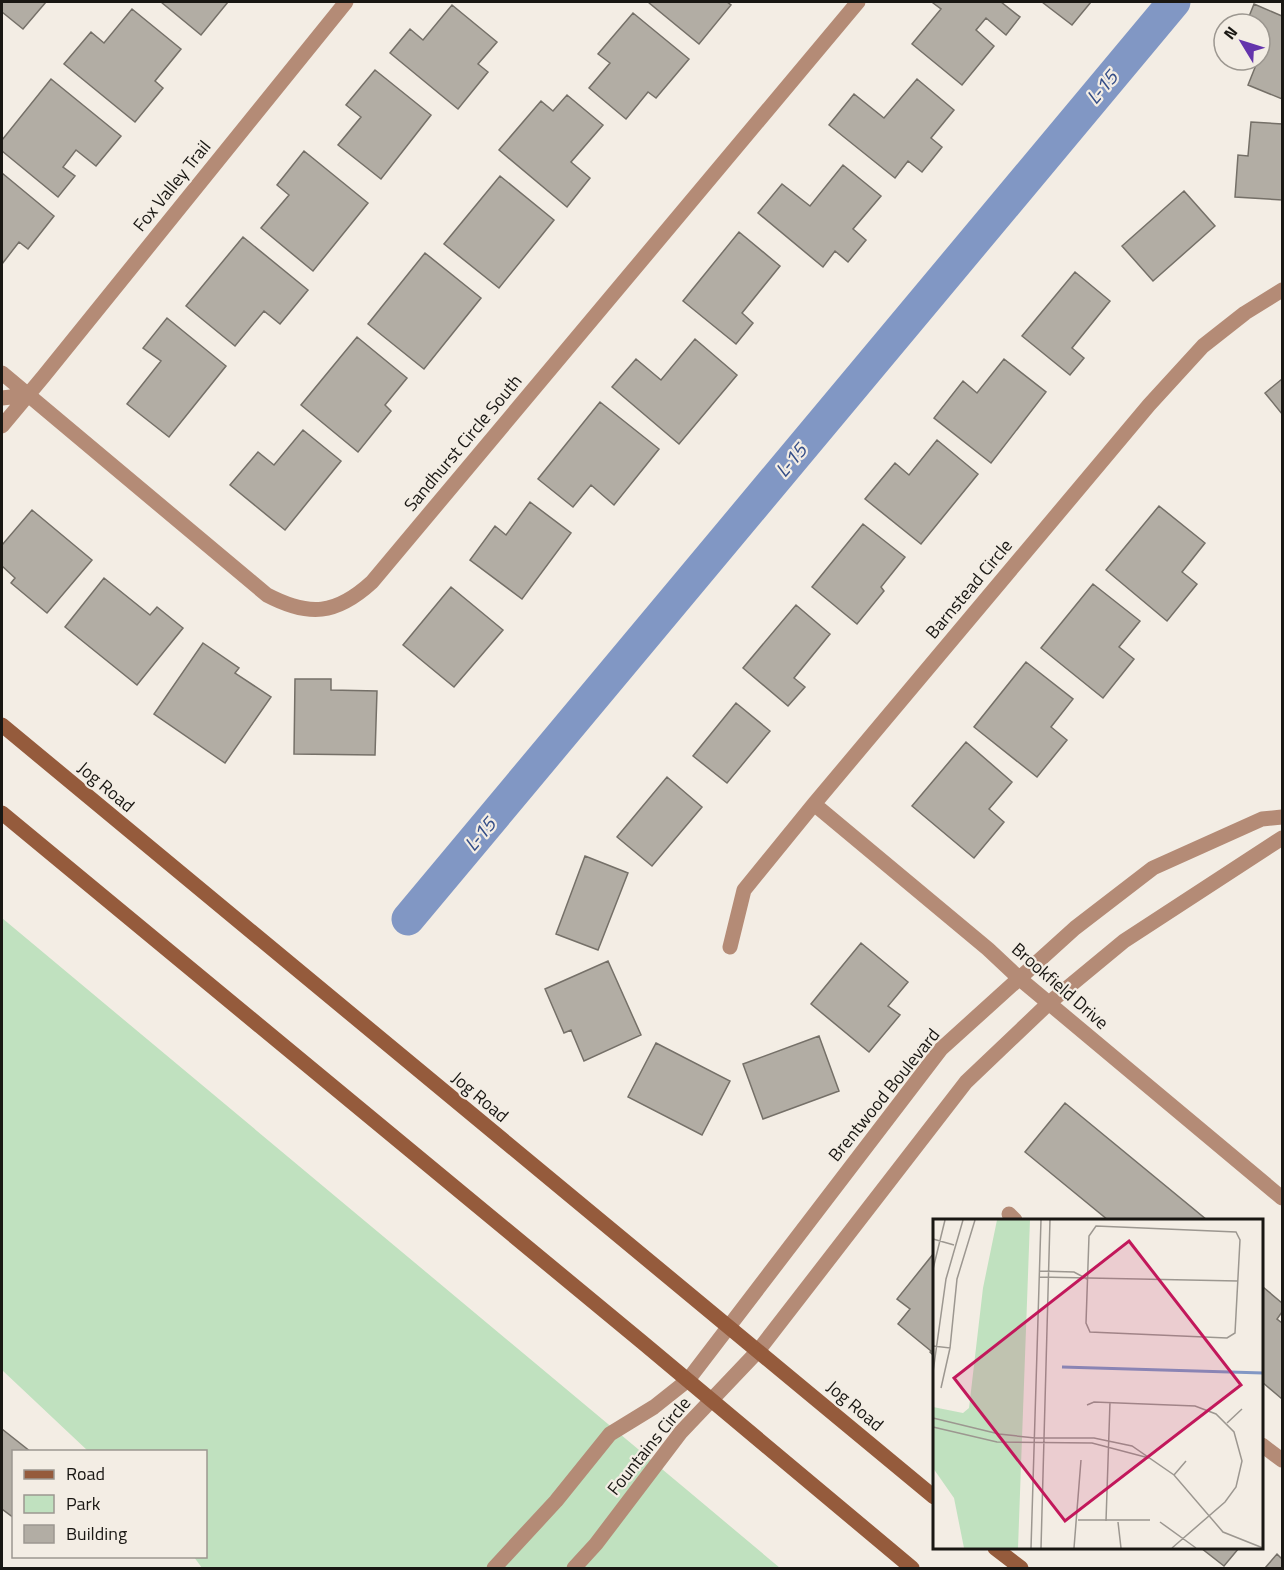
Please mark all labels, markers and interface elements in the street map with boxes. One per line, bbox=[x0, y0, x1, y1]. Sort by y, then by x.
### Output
north arrow bbox=[1212, 12, 1272, 72]
text: N bbox=[1217, 21, 1243, 45]
water label: L-15 bbox=[1078, 61, 1126, 111]
street label: Fox Valley Trail bbox=[126, 134, 217, 237]
street label: Sandhurst Circle South bbox=[397, 368, 528, 517]
water label: L-15 bbox=[767, 434, 815, 484]
street label: Barnstead Circle bbox=[919, 533, 1019, 645]
street label: Jog Road bbox=[72, 755, 141, 818]
water label: L-15 bbox=[456, 808, 504, 858]
street label: Brookfield Drive bbox=[1006, 936, 1115, 1035]
street label: Brentwood Boulevard bbox=[821, 1022, 946, 1167]
street label: Jog Road bbox=[446, 1065, 515, 1128]
inset map bbox=[933, 1219, 1263, 1549]
street label: Jog Road bbox=[821, 1374, 890, 1437]
street label: Fountains Circle bbox=[600, 1391, 697, 1501]
legend bbox=[12, 1450, 207, 1558]
text: Road bbox=[66, 1460, 105, 1487]
text: Park bbox=[66, 1490, 101, 1517]
text: Building bbox=[66, 1520, 127, 1547]

